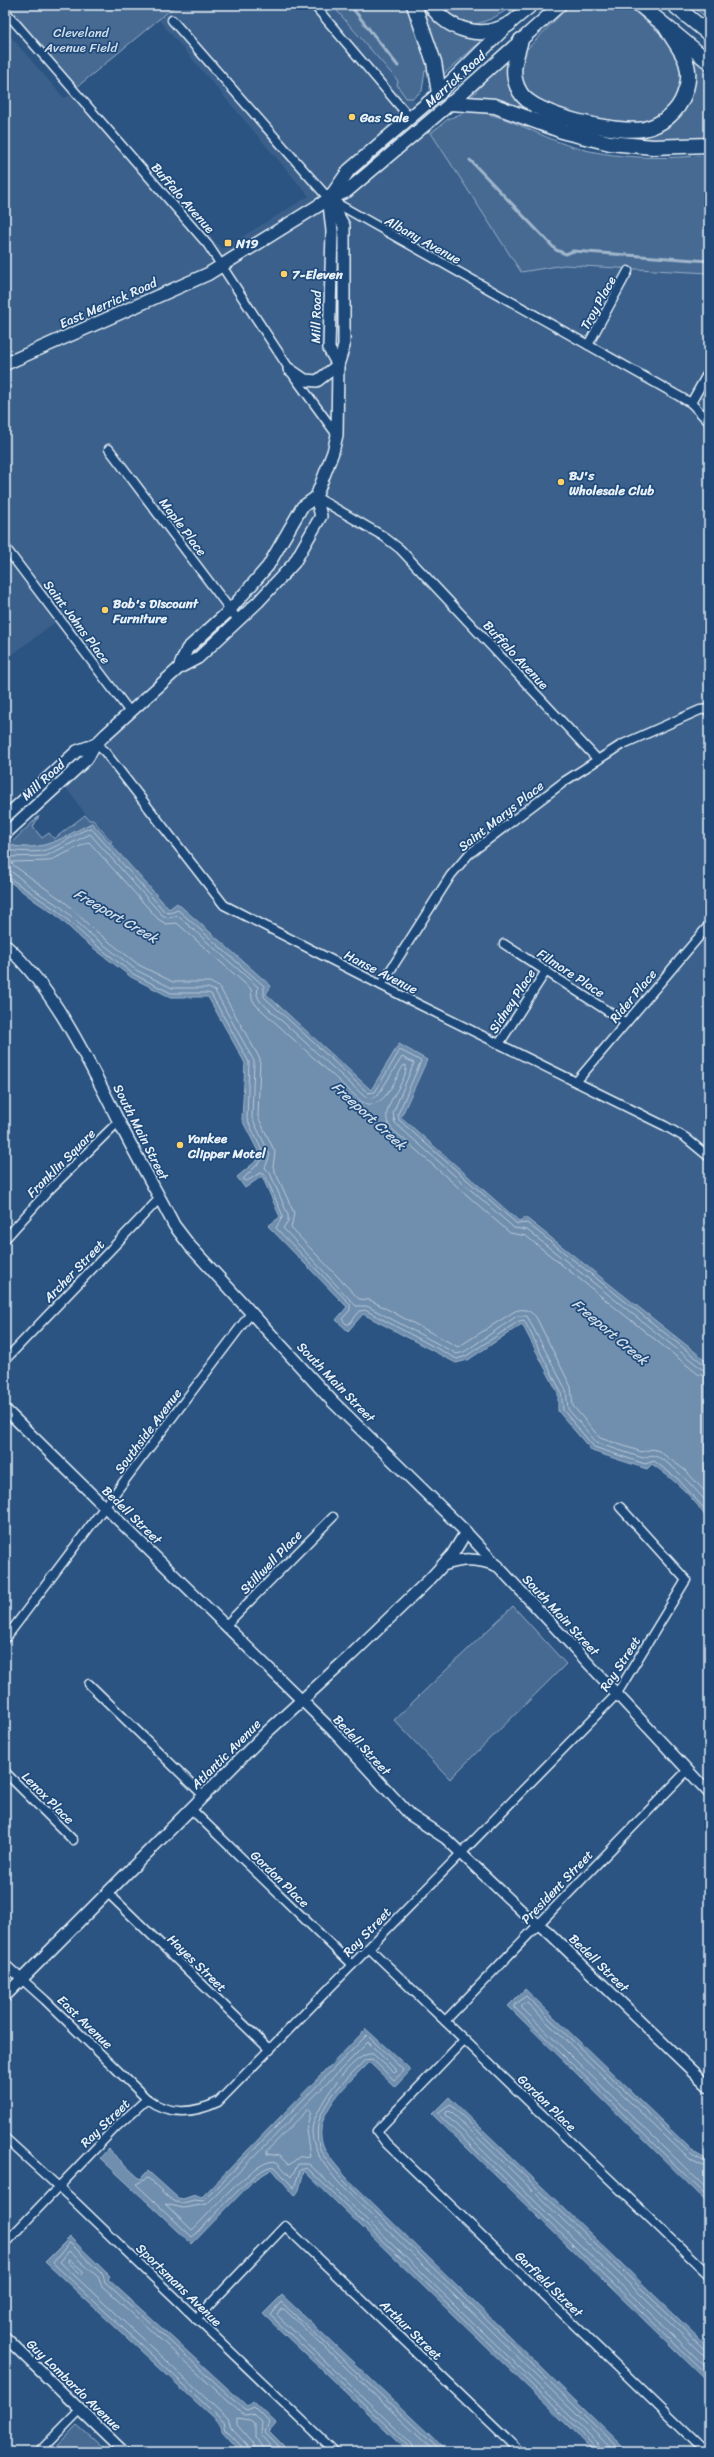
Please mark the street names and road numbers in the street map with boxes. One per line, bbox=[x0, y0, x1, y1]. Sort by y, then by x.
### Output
street label: Merrick Road bbox=[419, 44, 492, 113]
street label: Buffalo Avenue bbox=[145, 157, 221, 239]
street label: Albany Avenue bbox=[379, 209, 466, 271]
street label: East Merrick Road bbox=[55, 271, 162, 335]
street label: Troy Place bbox=[574, 272, 622, 334]
street label: Mill Road bbox=[304, 289, 328, 344]
street label: Maple Place bbox=[153, 493, 213, 562]
street label: Saint Johns Place bbox=[37, 575, 117, 669]
street label: Buffalo Avenue bbox=[477, 615, 555, 695]
street label: Mill Road bbox=[16, 753, 71, 806]
street label: Saint Marys Place bbox=[453, 775, 549, 857]
street label: Filmore Place bbox=[532, 942, 610, 1004]
street label: Hanse Avenue bbox=[340, 944, 422, 1001]
street label: Sidney Place bbox=[482, 964, 542, 1038]
street label: Rider Place bbox=[603, 964, 663, 1028]
street label: South Main Street bbox=[107, 1080, 176, 1185]
street label: Franklin Square bbox=[21, 1123, 101, 1203]
street label: Archer Street bbox=[37, 1234, 110, 1309]
street label: South Main Street bbox=[291, 1336, 381, 1428]
street label: Southside Avenue bbox=[108, 1383, 188, 1479]
street label: Bedell Street bbox=[96, 1480, 168, 1551]
street label: Stillwell Place bbox=[234, 1524, 308, 1600]
street label: South Main Street bbox=[517, 1569, 606, 1662]
street label: Ray Street bbox=[593, 1631, 647, 1696]
street label: Bedell Street bbox=[327, 1709, 397, 1782]
street label: Atlantic Avenue bbox=[185, 1713, 267, 1795]
street label: Lenox Place bbox=[16, 1766, 80, 1830]
street label: President Street bbox=[515, 1844, 599, 1930]
street label: Gordon Place bbox=[245, 1845, 315, 1914]
street label: Ray Street bbox=[337, 1901, 397, 1962]
street label: Hayes Street bbox=[162, 1928, 233, 1998]
street label: Bedell Street bbox=[563, 1928, 635, 1999]
street label: East Avenue bbox=[52, 1989, 119, 2055]
street label: Gordon Place bbox=[512, 2069, 582, 2138]
street label: Ray Street bbox=[75, 2093, 136, 2153]
street label: Sportsmans Avenue bbox=[130, 2238, 228, 2333]
street label: Garfield Street bbox=[509, 2245, 589, 2323]
street label: Arthur Street bbox=[374, 2293, 448, 2366]
street label: Guy Lombardo Avenue bbox=[21, 2333, 127, 2437]

